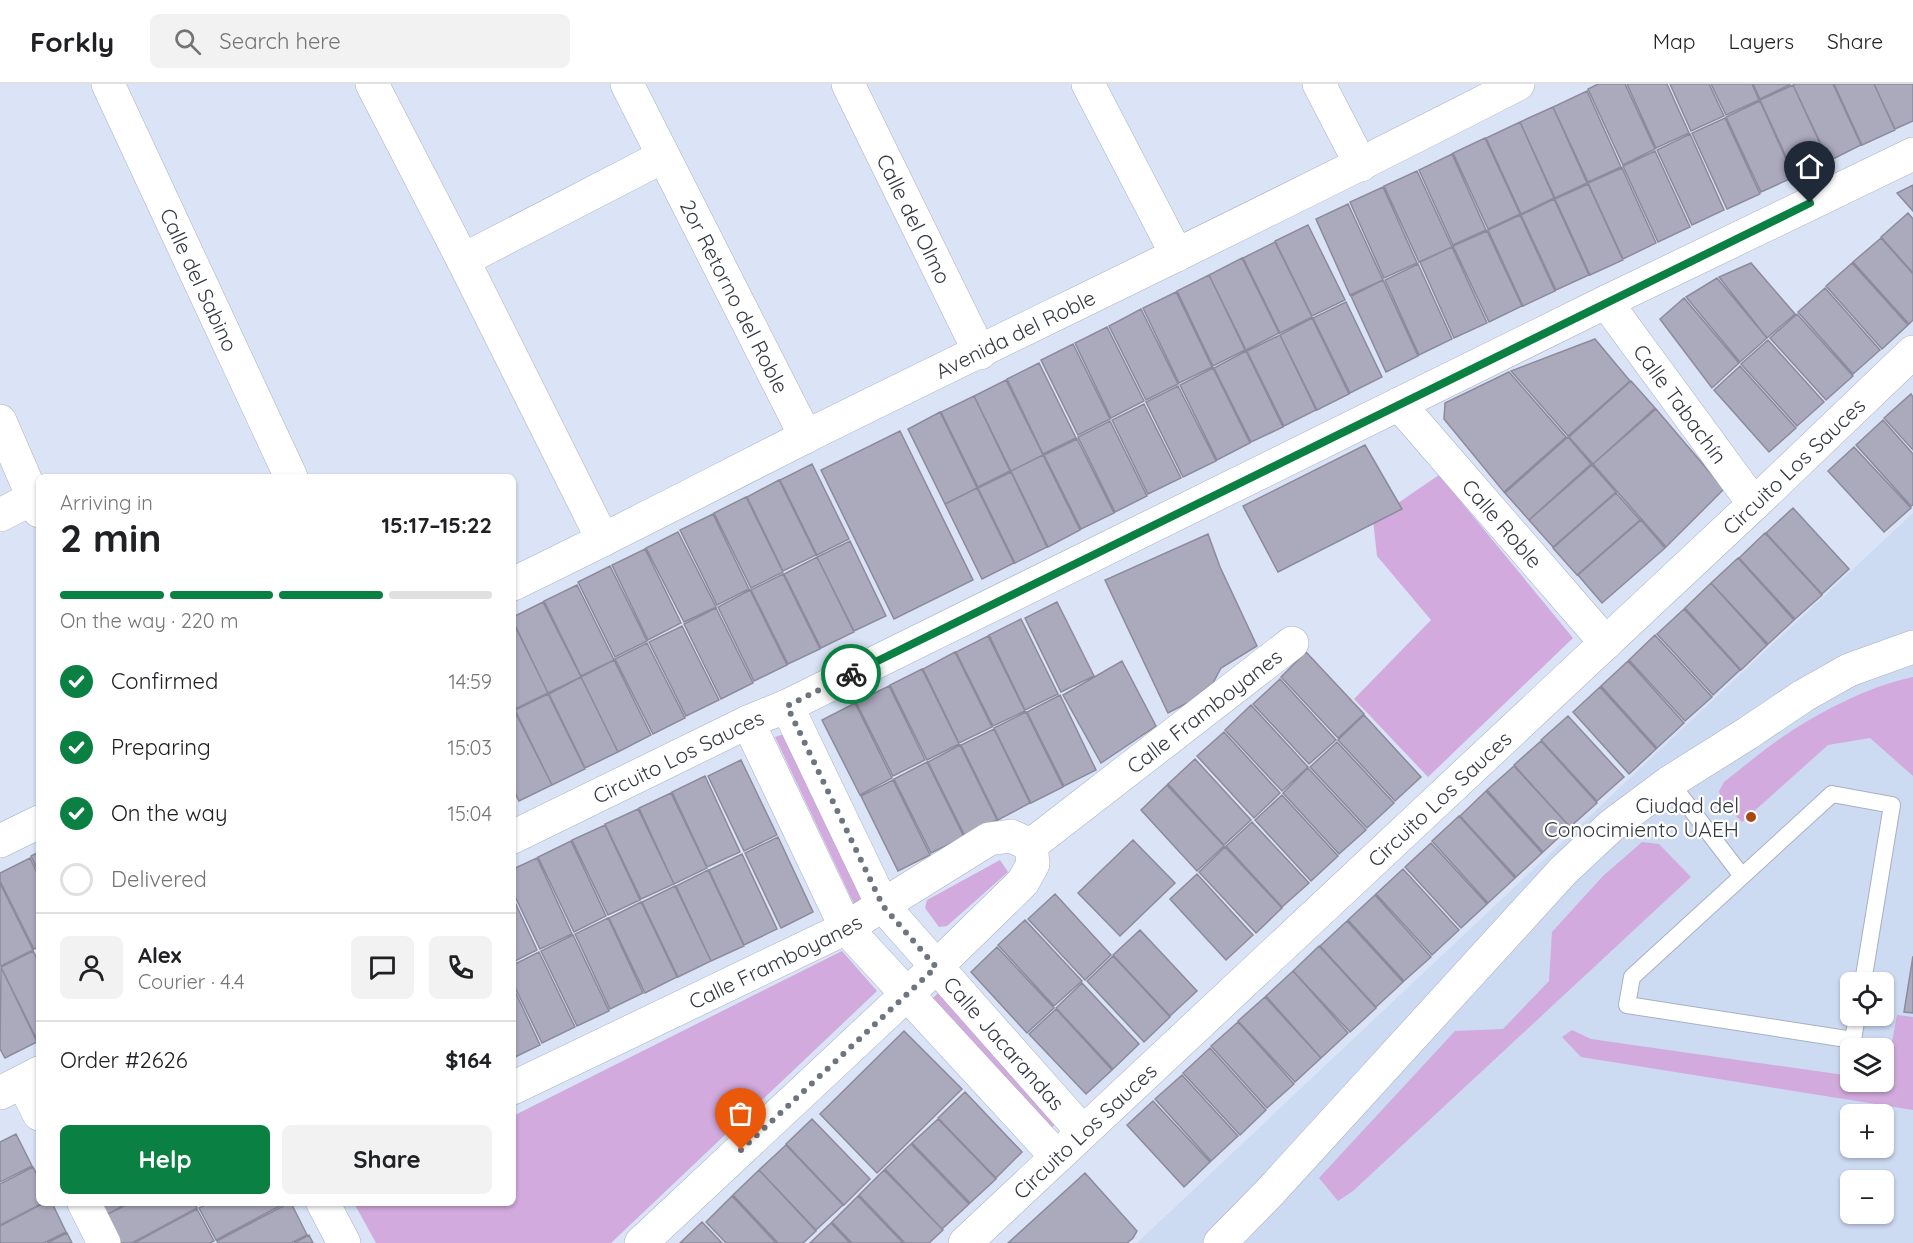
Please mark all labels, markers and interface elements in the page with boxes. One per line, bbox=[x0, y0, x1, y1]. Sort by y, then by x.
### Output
search box bbox=[150, 14, 570, 68]
text: Forkly bbox=[30, 24, 114, 59]
icon: search bbox=[171, 25, 204, 58]
text: Search here bbox=[219, 27, 341, 55]
text: Map bbox=[1653, 28, 1696, 54]
text: Layers bbox=[1729, 28, 1794, 54]
text: Share bbox=[1827, 28, 1883, 54]
pin bbox=[1784, 141, 1835, 203]
street label: Calle del Olmo bbox=[871, 149, 957, 288]
icon: home bbox=[1793, 150, 1826, 183]
street label: 2or Retorno del Roble bbox=[675, 195, 794, 397]
street label: Calle del Sabino bbox=[155, 204, 244, 356]
street label: Avenida del Roble bbox=[931, 284, 1099, 384]
street label: Calle Tabachín bbox=[1628, 339, 1733, 469]
street label: Circuito Los Sauces bbox=[1717, 392, 1870, 540]
street label: Calle Roble bbox=[1457, 474, 1548, 573]
text: Arriving in bbox=[60, 490, 153, 515]
text: 15:17–15:22 bbox=[381, 511, 492, 539]
text: 2 min bbox=[60, 513, 162, 562]
text: On the way · 220 m bbox=[60, 608, 238, 633]
street label: Calle Framboyanes bbox=[1122, 643, 1287, 779]
courier bbox=[821, 644, 881, 704]
icon: bike bbox=[835, 658, 868, 691]
icon: check bbox=[60, 665, 93, 698]
text: Confirmed bbox=[111, 667, 218, 695]
text: 14:59 bbox=[449, 669, 492, 694]
street label: Circuito Los Sauces bbox=[589, 704, 768, 809]
street label: Circuito Los Sauces bbox=[1362, 725, 1517, 872]
icon: check bbox=[60, 731, 93, 764]
text: Preparing bbox=[111, 733, 211, 761]
text: 15:03 bbox=[448, 735, 492, 760]
place label: Ciudad del Conocimiento UAEH bbox=[1544, 792, 1739, 842]
icon: check bbox=[60, 797, 93, 830]
text: On the way bbox=[111, 799, 227, 827]
text: 15:04 bbox=[448, 801, 492, 826]
marker: Ciudad del Conocimiento UAEH bbox=[1744, 810, 1758, 824]
text: Delivered bbox=[111, 865, 207, 893]
street label: Calle Framboyanes bbox=[685, 908, 866, 1015]
button: person bbox=[60, 936, 123, 999]
button: chat bbox=[351, 936, 414, 999]
button: phone bbox=[429, 936, 492, 999]
text: Alex bbox=[138, 941, 181, 969]
text: Courier · 4.4 bbox=[138, 969, 244, 994]
street label: Calle Jacarandas bbox=[938, 971, 1070, 1115]
map controls bbox=[1840, 972, 1894, 1224]
button: locate bbox=[1840, 972, 1894, 1026]
button: layers bbox=[1840, 1038, 1894, 1092]
text: Order #2626 bbox=[60, 1046, 188, 1074]
text: $164 bbox=[445, 1046, 492, 1074]
street label: Circuito Los Sauces bbox=[1008, 1057, 1162, 1204]
pin bbox=[715, 1088, 766, 1150]
icon: bag bbox=[724, 1097, 757, 1130]
button: + bbox=[1840, 1104, 1894, 1158]
button: Help bbox=[60, 1125, 270, 1194]
button: Share bbox=[282, 1125, 492, 1194]
button: − bbox=[1840, 1170, 1894, 1224]

